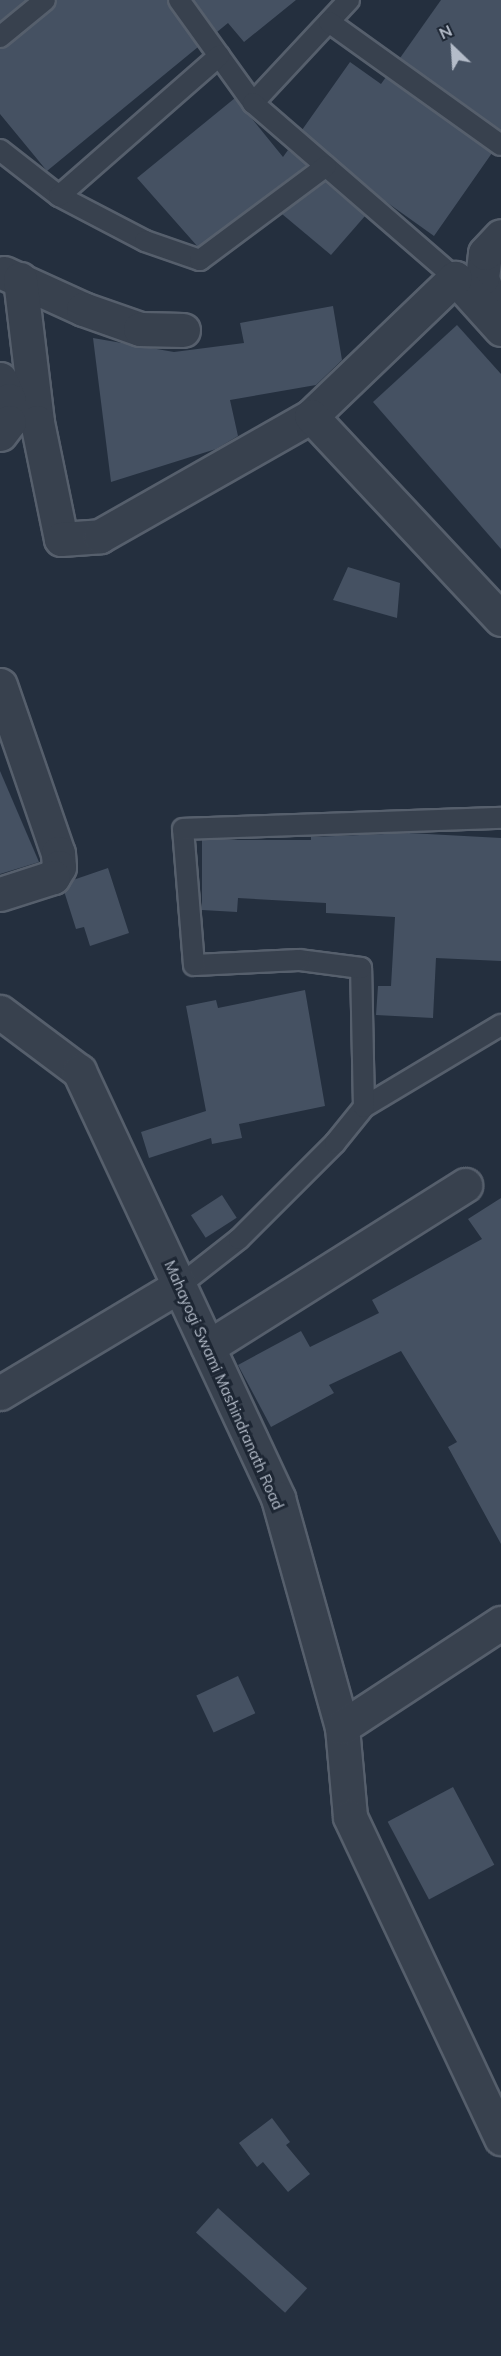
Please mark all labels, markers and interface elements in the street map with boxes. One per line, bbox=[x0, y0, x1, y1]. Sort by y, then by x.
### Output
north arrow bbox=[423, 18, 483, 78]
text: N bbox=[436, 20, 455, 43]
street label: Mahayogi Swami Mashindranath Road bbox=[161, 1258, 287, 1512]

